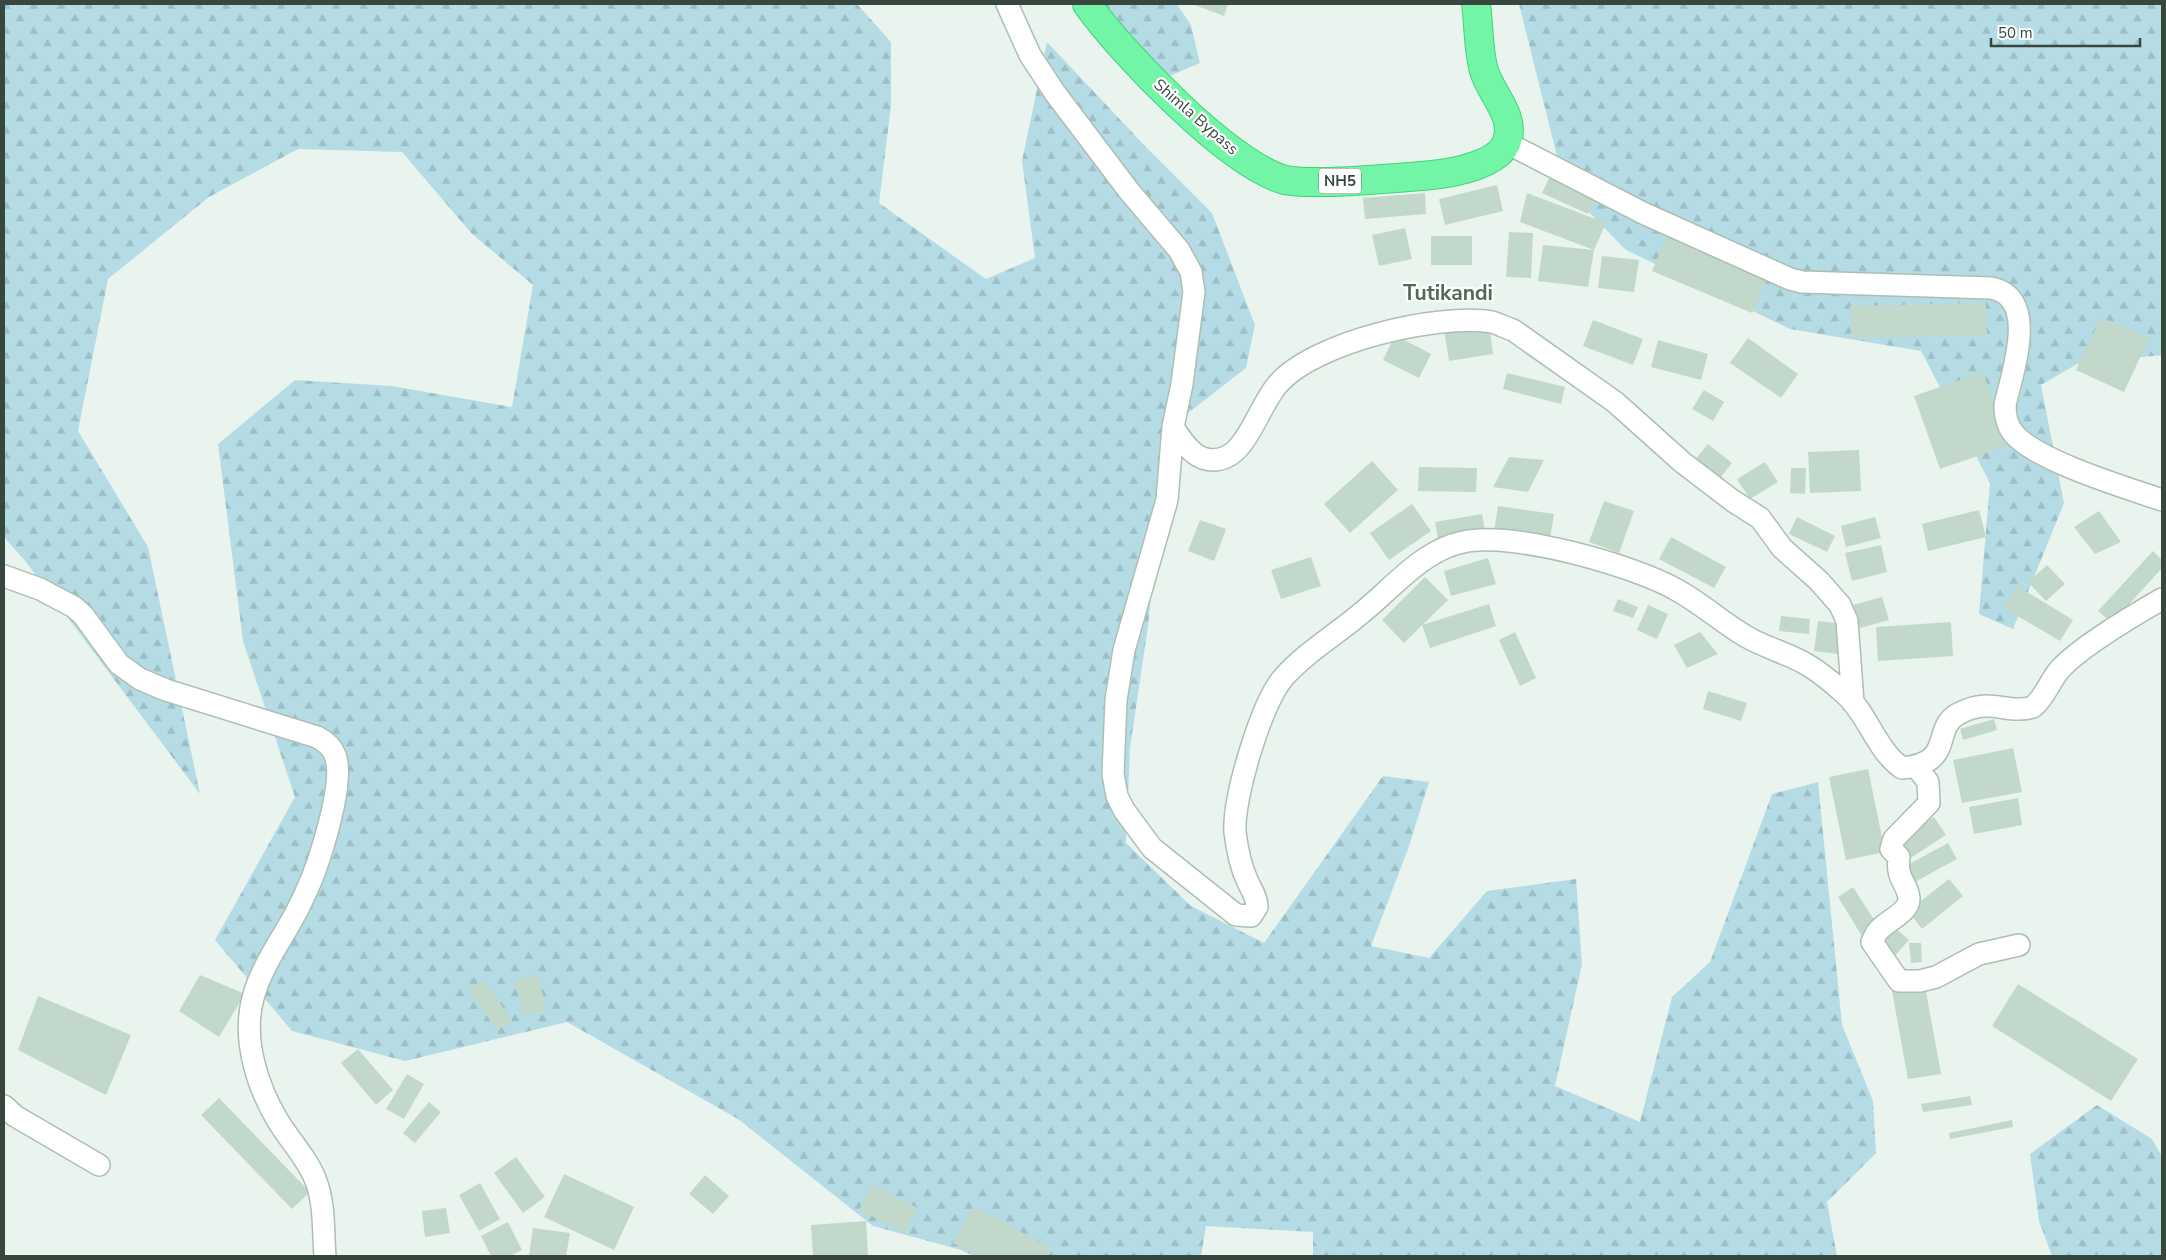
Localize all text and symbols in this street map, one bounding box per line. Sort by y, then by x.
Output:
scale bar [1991,15,2140,47]
text: 50 m [1998,23,2033,43]
street label: Shimla Bypass [1149,74,1243,160]
road number: NH5 [1319,168,1361,194]
district label: Tutikandi [1403,279,1493,307]

